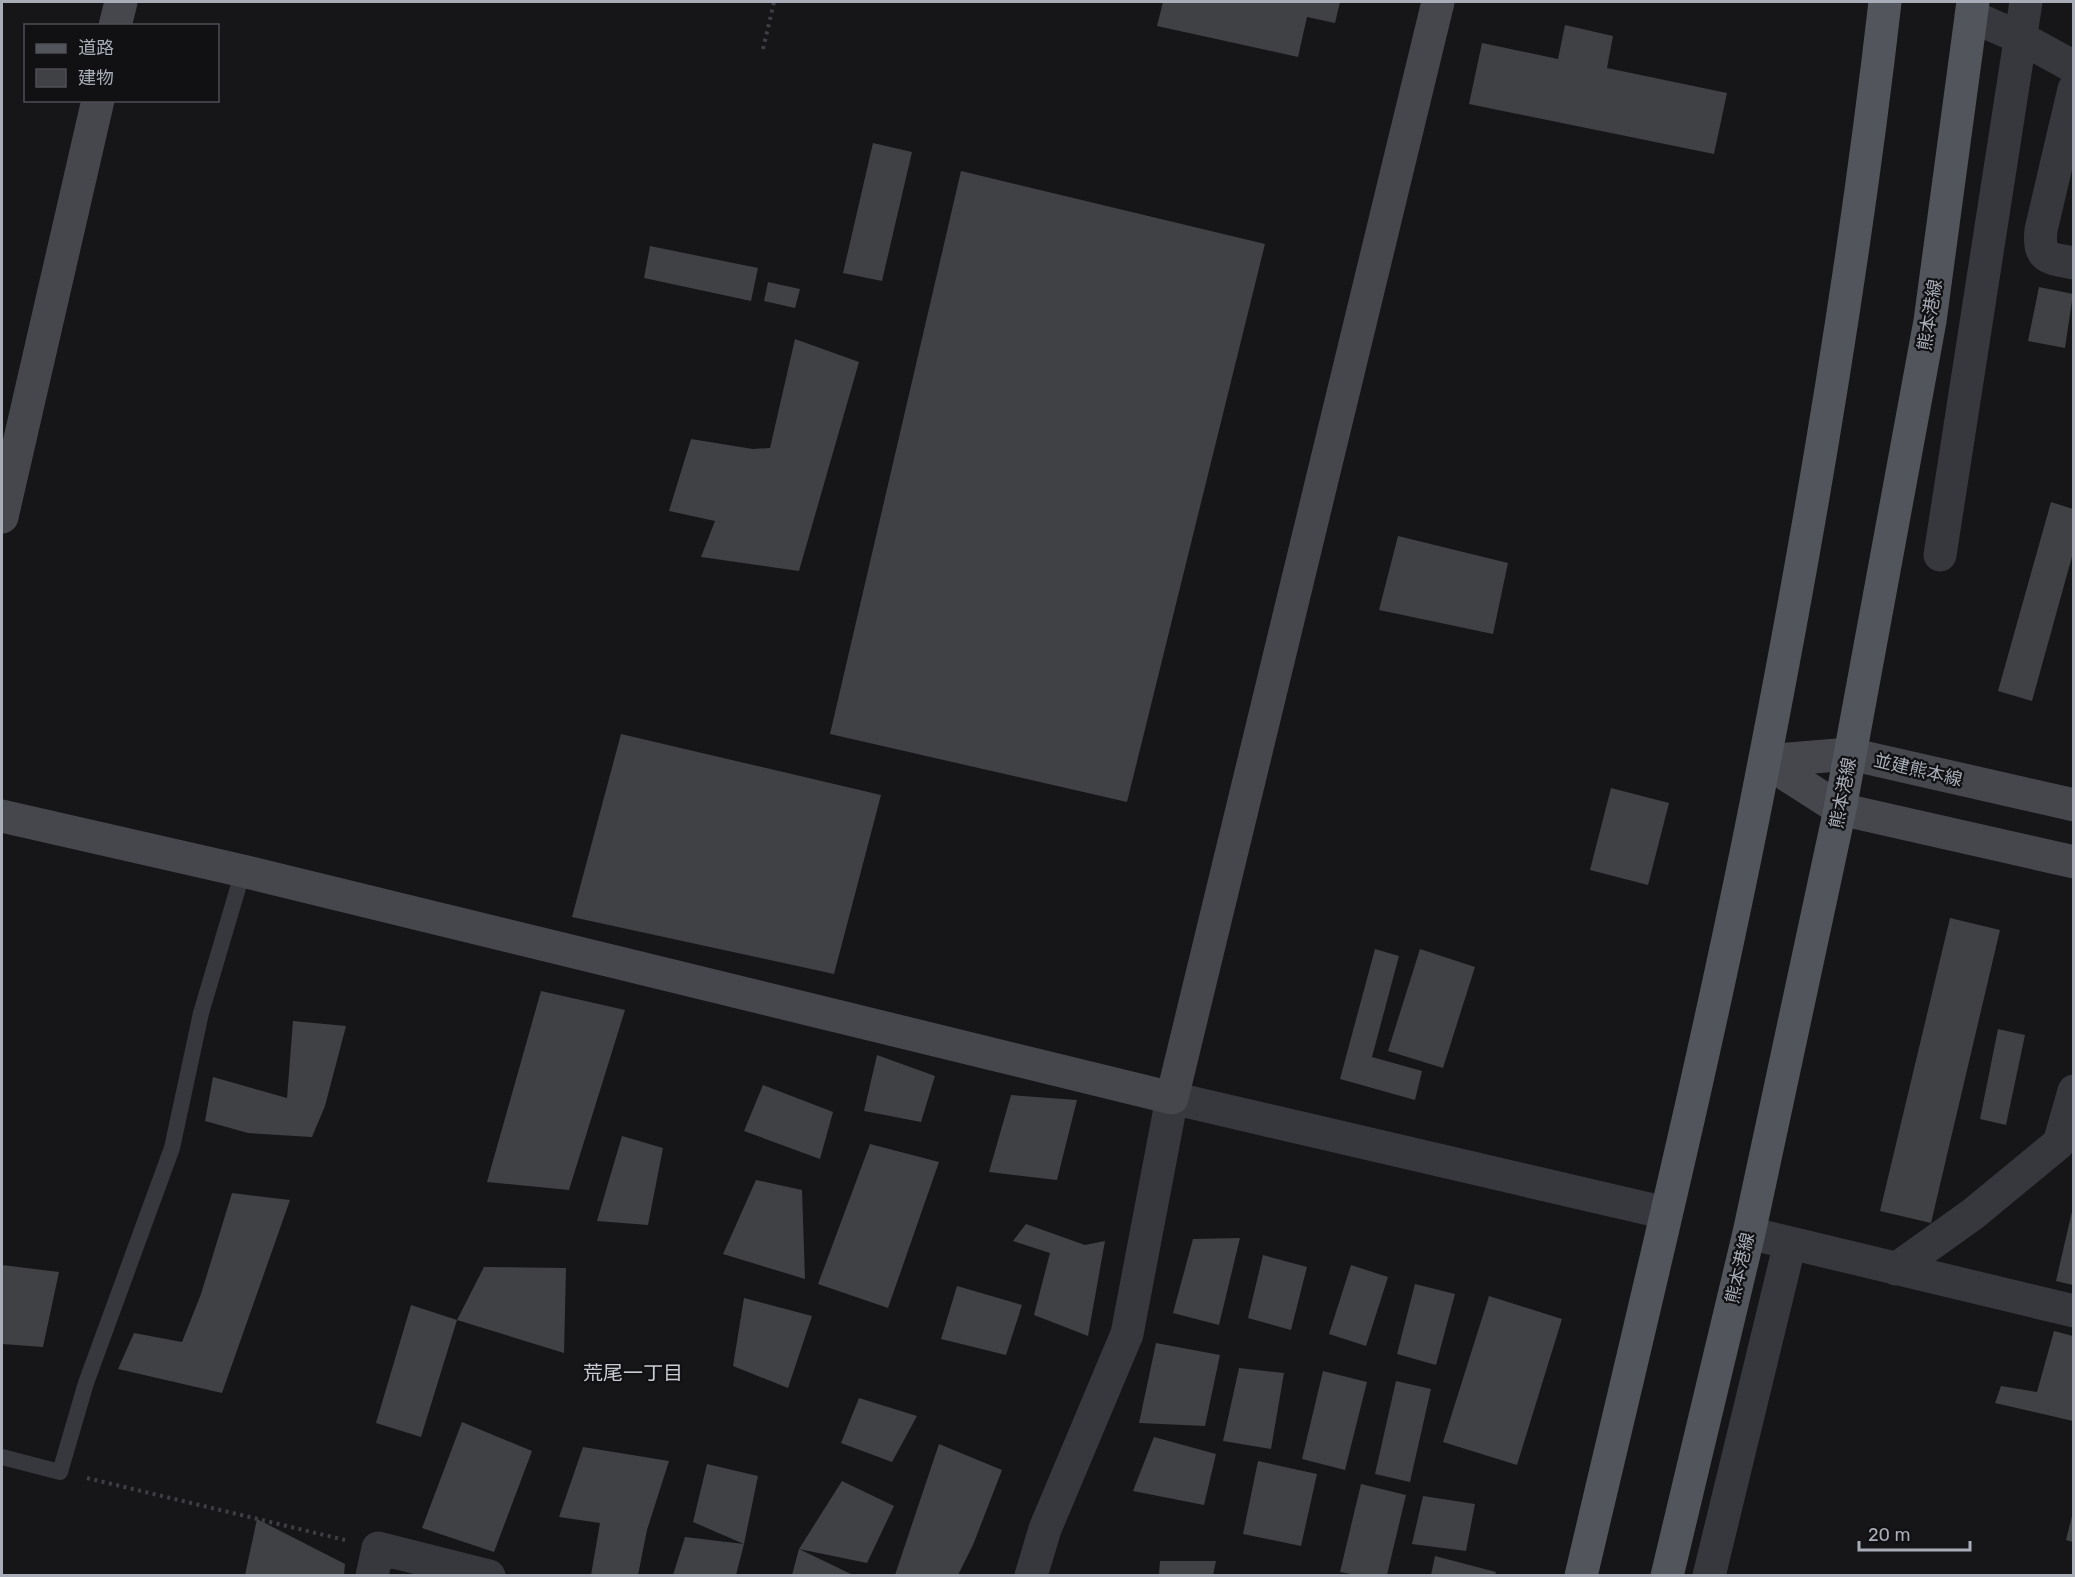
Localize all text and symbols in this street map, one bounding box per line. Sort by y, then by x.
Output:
legend [24,24,219,102]
text: 道路 [78,37,114,59]
text: 建物 [78,67,114,89]
street label: 熊本港線 [1914,278,1946,352]
street label: 並建熊本線 [1872,749,1964,791]
street label: 熊本港線 [1825,756,1861,830]
street label: 熊本港線 [1721,1230,1759,1306]
district label: 荒尾一丁目 [583,1361,683,1385]
scale bar [1859,1514,1970,1552]
text: 20 m [1868,1524,1910,1546]

